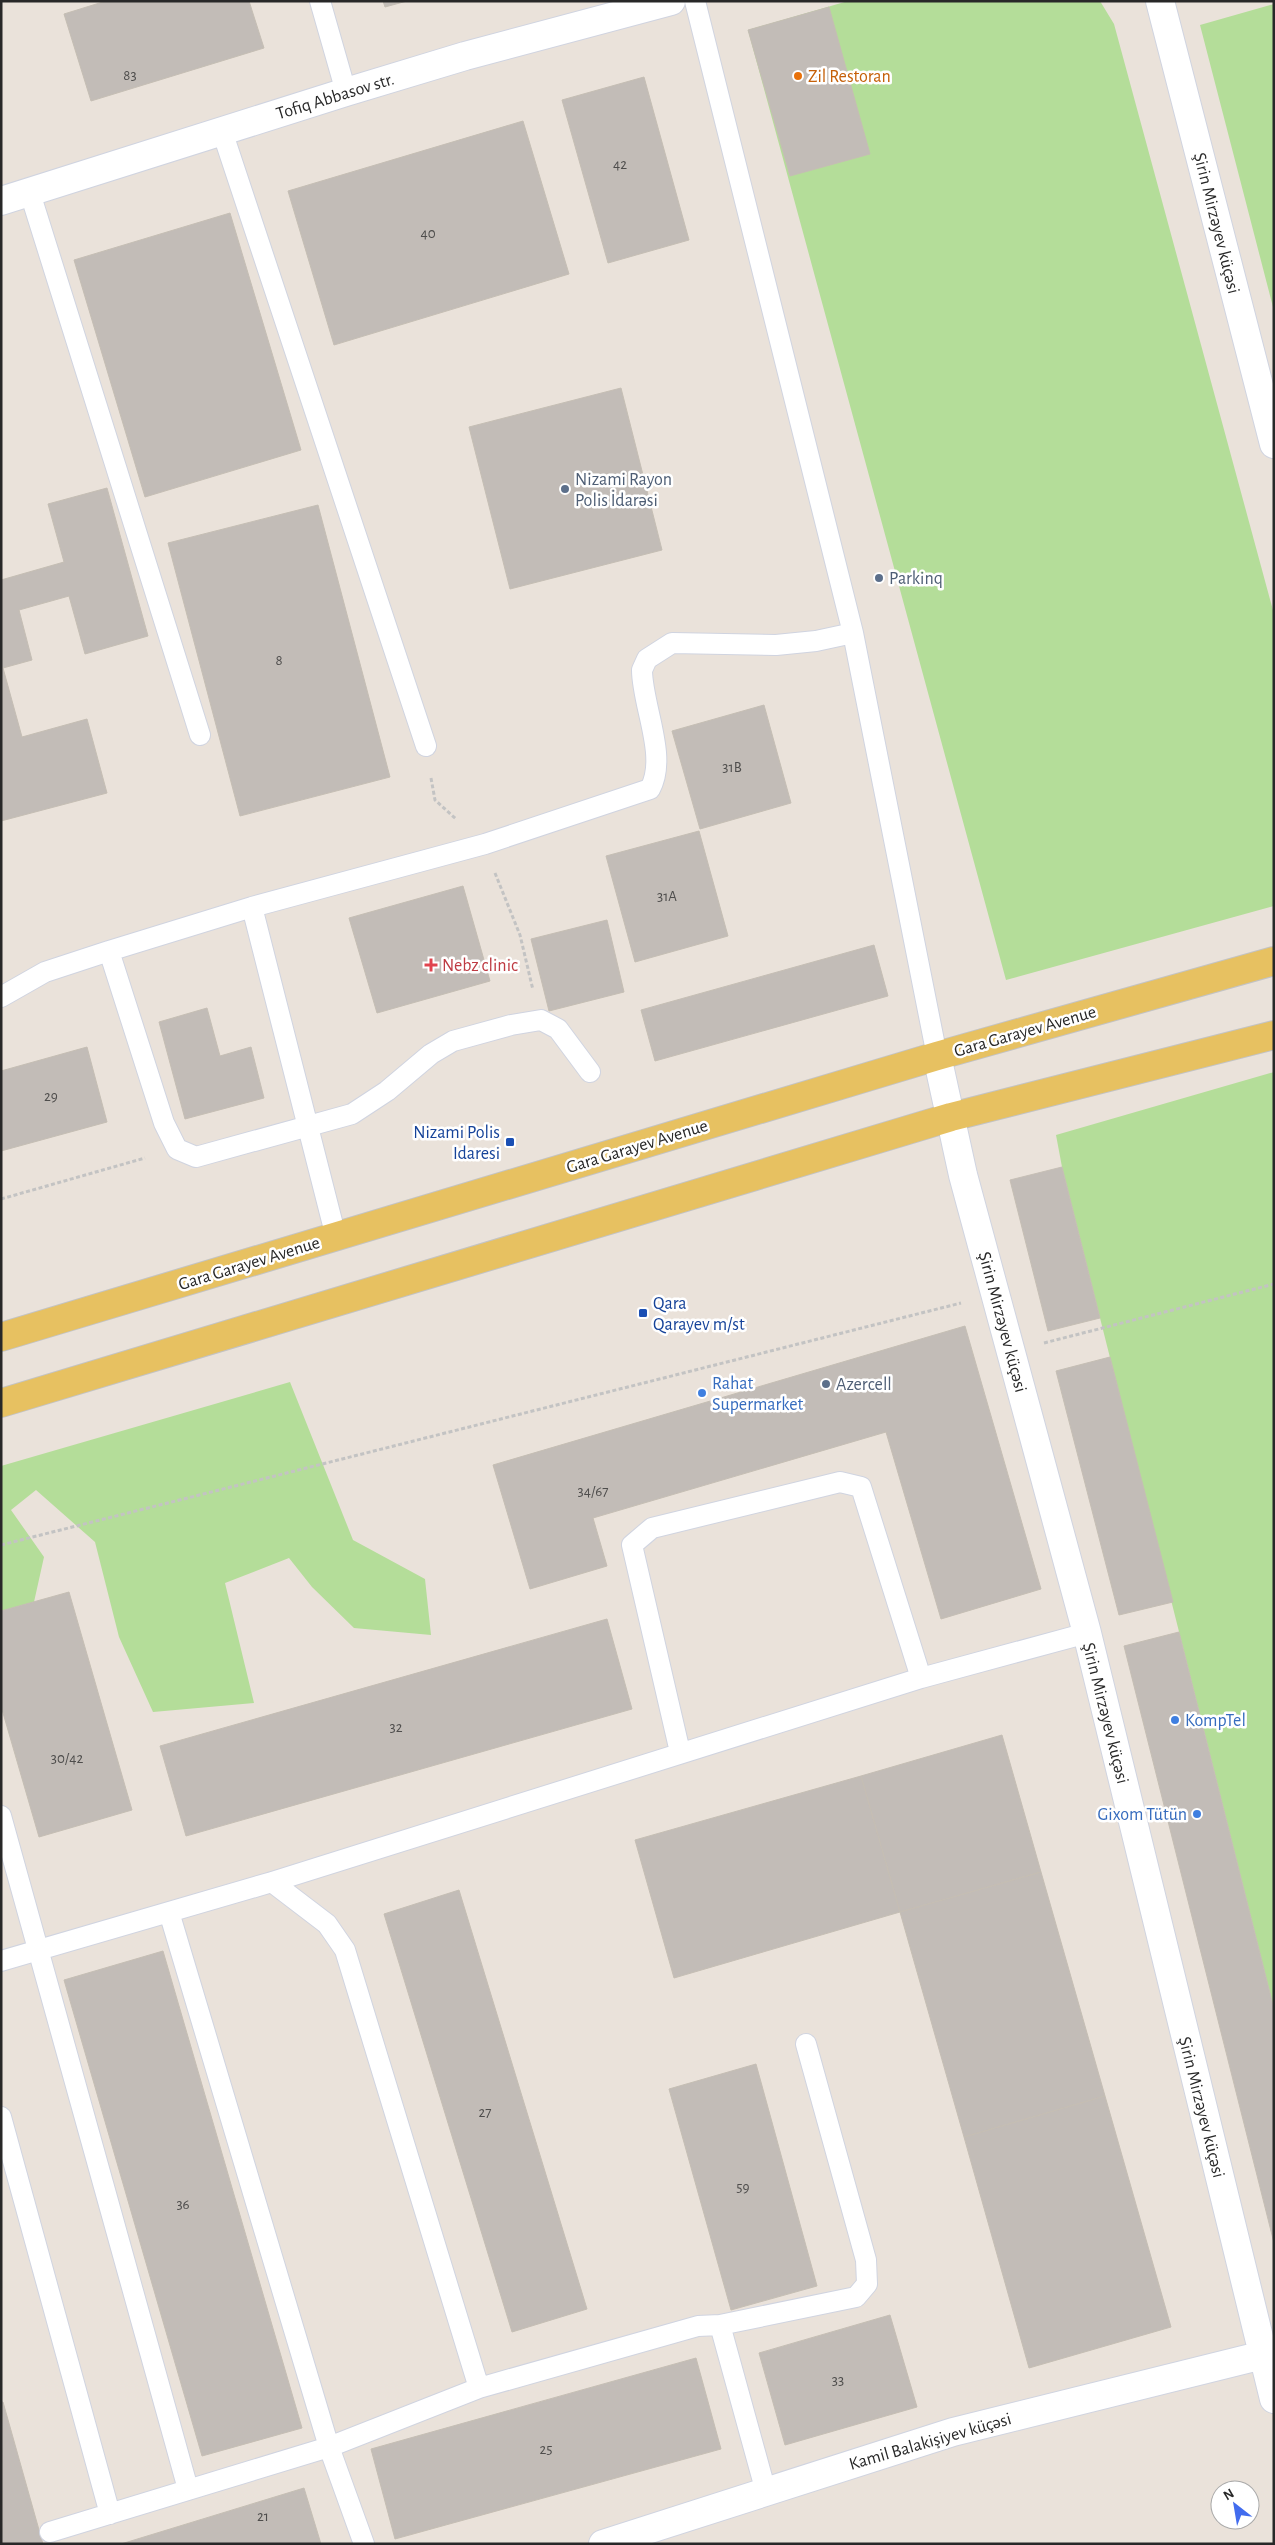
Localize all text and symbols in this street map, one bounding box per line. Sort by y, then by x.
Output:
house number: 83 [123,68,137,83]
place label: Zil Restoran [808,68,891,86]
street label: Tofiq Abbasov str. [274,70,396,123]
marker: Zil Restoran [792,70,804,82]
street label: Şirin Mirzəyev küçəsi [1190,151,1242,296]
house number: 42 [613,157,627,172]
house number: 40 [420,226,436,241]
place label: Nizami Rayon Polis İdarəsi [575,471,672,510]
marker: Nizami Rayon Polis İdarəsi [559,483,571,495]
place label: Parkinq [889,570,943,588]
marker: Parkinq [873,572,885,584]
house number: 8 [275,653,283,668]
house number: 31B [722,760,742,775]
house number: 31A [657,889,677,904]
place label: Nebz clinic [442,957,518,975]
marker: Nebz clinic [424,958,438,972]
street label: Gara Garayev Avenue [952,1003,1098,1061]
house number: 29 [44,1089,58,1104]
street label: Gara Garayev Avenue [564,1117,710,1177]
place label: Nizami Polis Idaresi [413,1124,500,1163]
marker: Nizami Polis Idaresi [504,1136,516,1148]
street label: Gara Garayev Avenue [176,1234,322,1294]
street label: Şirin Mirzəyev küçəsi [975,1250,1029,1395]
place label: Qara Qarayev m/st [653,1295,745,1334]
marker: Qara Qarayev m/st [637,1307,649,1319]
place label: Rahat Supermarket [712,1375,804,1414]
place label: Azercell [836,1376,892,1394]
marker: Azercell [820,1378,832,1390]
marker: Rahat Supermarket [696,1387,708,1399]
house number: 34/67 [577,1484,609,1499]
street label: Şirin Mirzəyev küçəsi [1079,1641,1131,1786]
place label: KompTel [1185,1712,1246,1730]
marker: KompTel [1169,1714,1181,1726]
house number: 32 [389,1720,403,1735]
house number: 30/42 [51,1751,83,1766]
place label: Gixom Tütün [1098,1806,1187,1824]
marker: Gixom Tütün [1191,1808,1203,1820]
street label: Şirin Mirzəyev küçəsi [1175,2035,1227,2180]
house number: 27 [478,2105,492,2120]
house number: 59 [736,2180,750,2195]
house number: 36 [176,2197,190,2212]
house number: 33 [832,2373,844,2388]
street label: Kamil Balakişiyev küçəsi [847,2410,1014,2474]
house number: 25 [539,2442,553,2457]
north arrow [1210,2480,1260,2530]
text: N [1221,2486,1237,2503]
house number: 21 [257,2509,269,2524]

